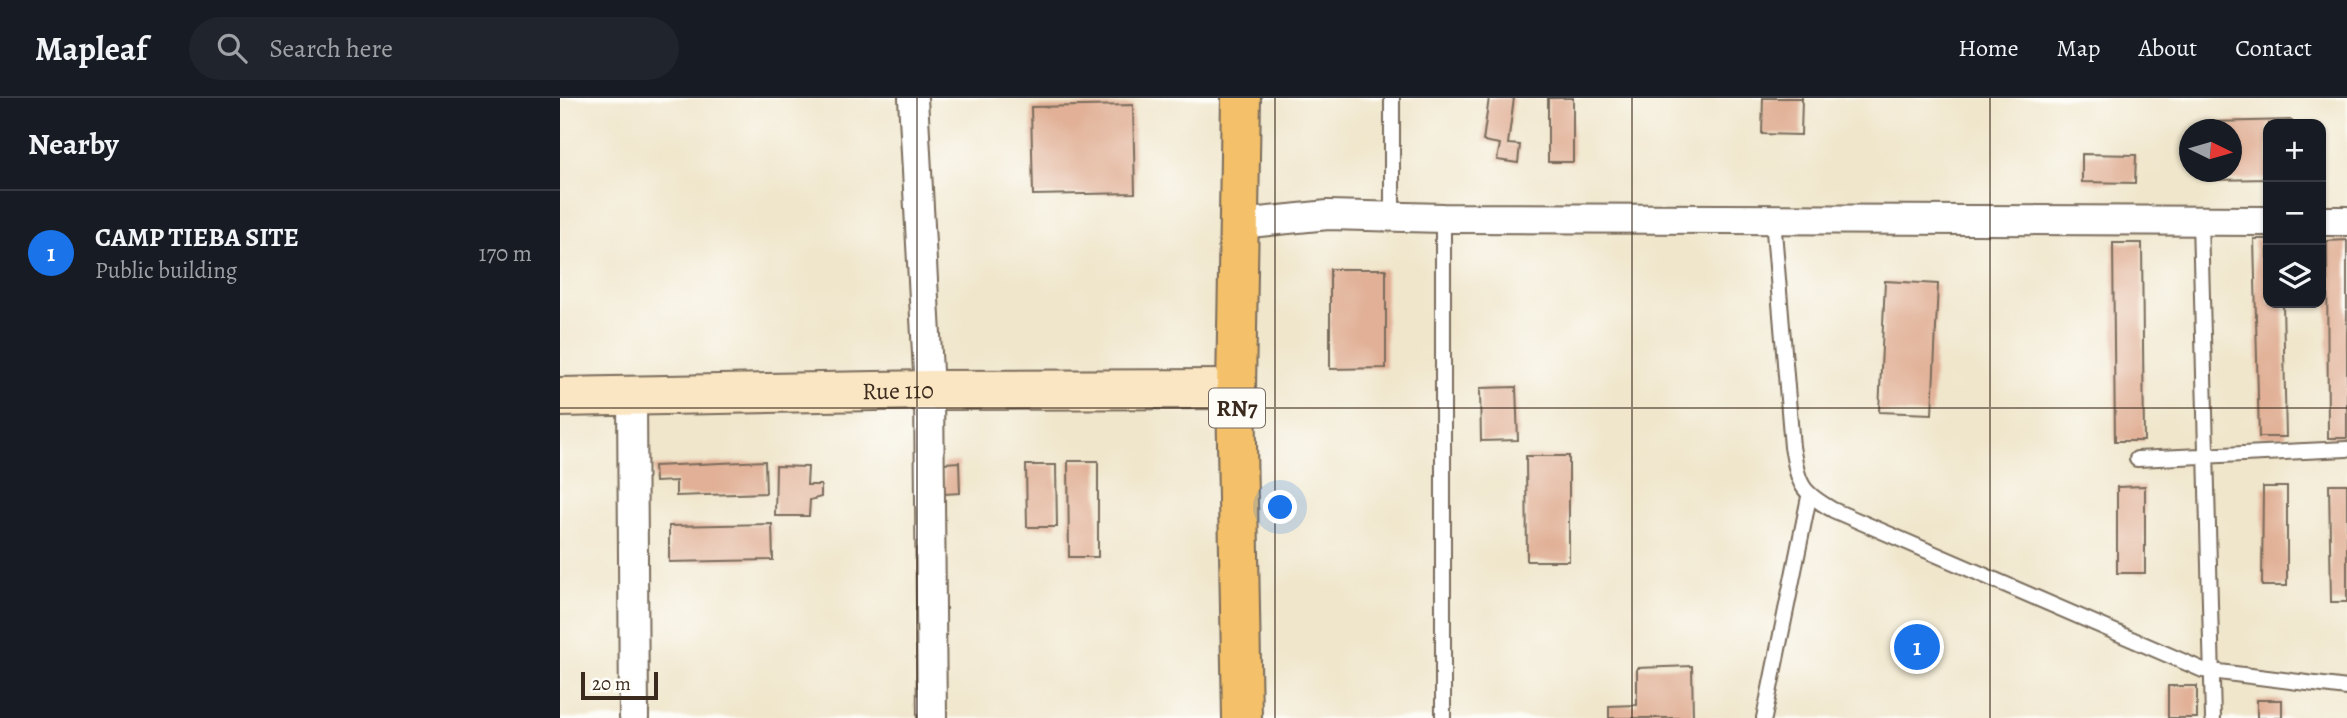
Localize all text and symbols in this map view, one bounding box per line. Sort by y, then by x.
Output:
search box [189,17,679,80]
text: Mapleaf [35,26,147,71]
icon: search [213,29,251,67]
text: Search here [269,31,393,66]
text: Home [1958,32,2019,64]
text: Map [2057,32,2101,64]
text: About [2139,32,2197,64]
text: Contact [2235,32,2312,64]
north arrow [2179,119,2242,182]
map controls [2263,119,2326,308]
button: + [2263,119,2326,182]
text: Nearby [28,124,119,164]
button: − [2263,182,2326,245]
text: CAMP TIEBA SITE [95,220,299,255]
text: 1 [47,238,55,269]
text: 170 m [479,238,532,269]
button: layers [2263,245,2326,308]
text: Public building [95,255,237,286]
street label: Rue 110 [862,374,934,407]
road number: RN7 [1209,388,1265,428]
your location [1263,490,1297,524]
pin: 1 [1894,621,1940,673]
scale bar [581,669,658,701]
text: 20 m [592,671,631,697]

